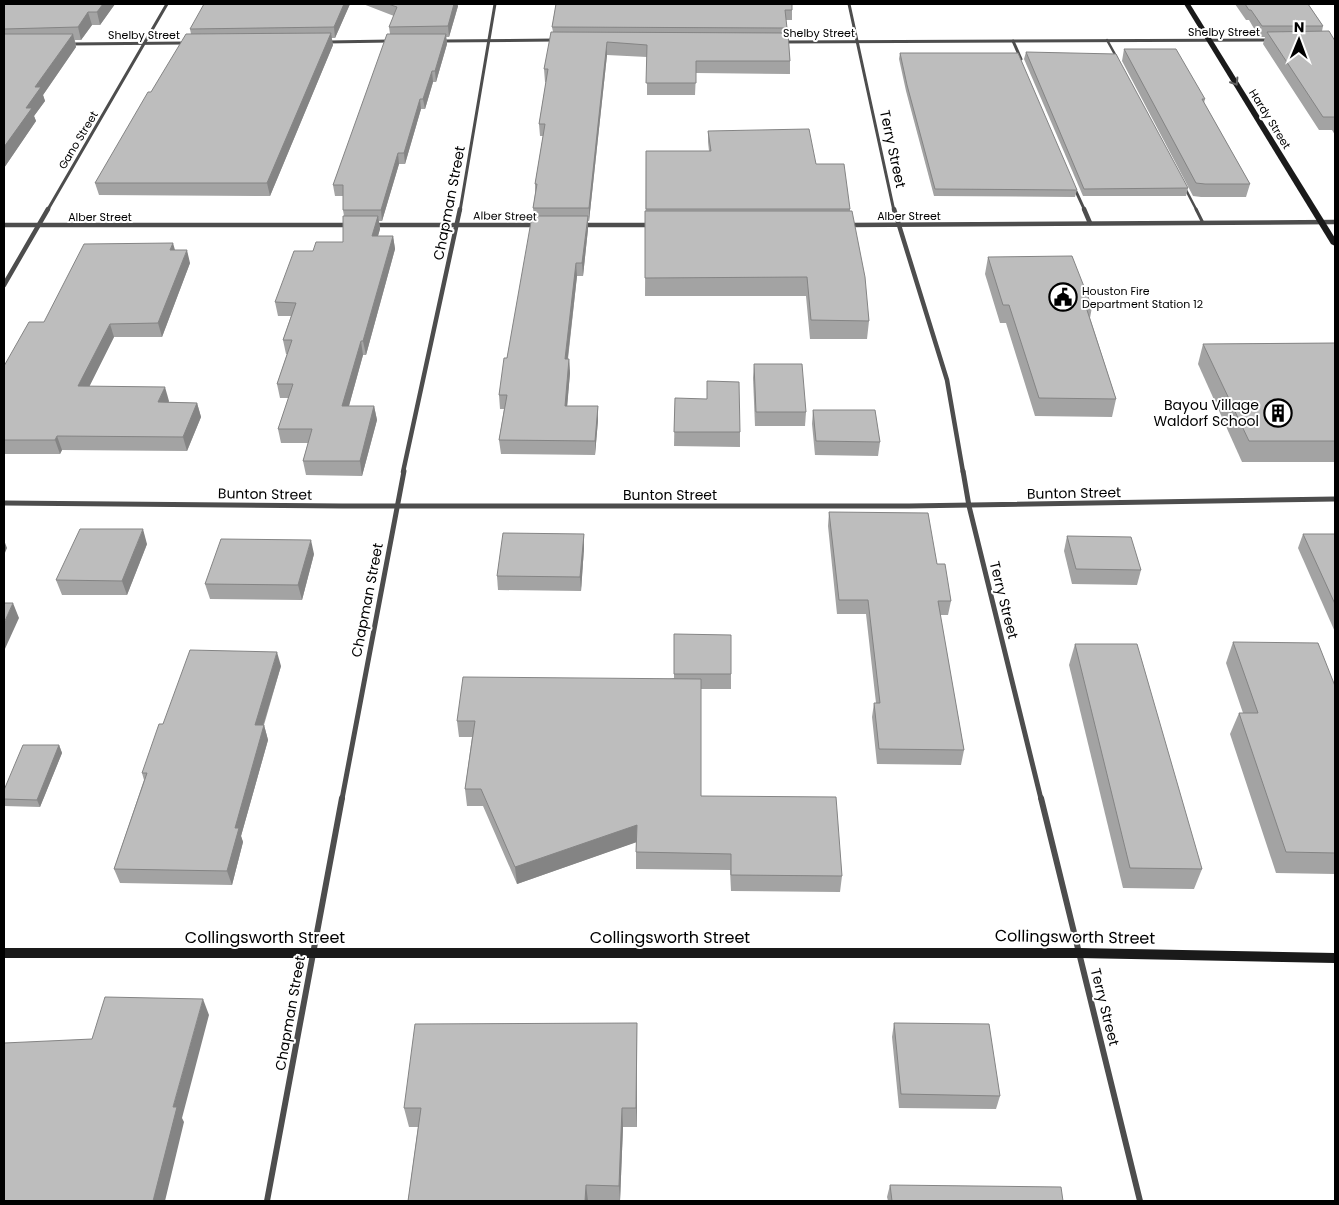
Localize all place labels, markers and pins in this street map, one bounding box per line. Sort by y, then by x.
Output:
public building icon: Houston Fire Department Station 12 [1048,282,1078,312]
place label: Houston Fire Department Station 12 [1082,283,1203,312]
place label: Bayou Village Waldorf School [1153,395,1259,431]
building icon: Bayou Village Waldorf School [1263,398,1293,428]

